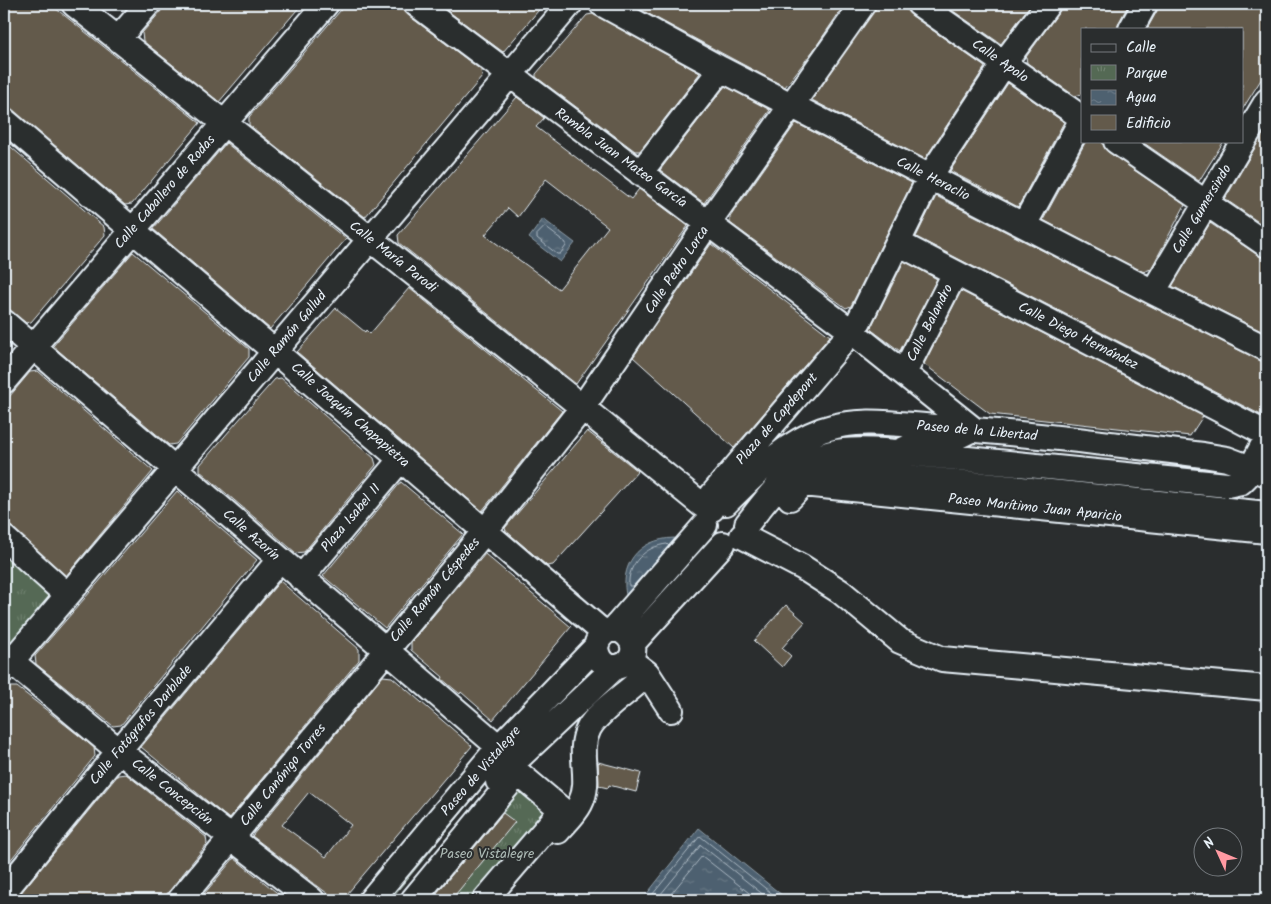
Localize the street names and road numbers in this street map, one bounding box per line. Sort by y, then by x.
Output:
street label: Calle Apolo [967,33,1033,89]
street label: Rambla Juan Mateo García [550,102,692,214]
street label: Calle Caballero de Rodas [109,130,221,254]
street label: Calle Heraclio [892,151,974,207]
street label: Calle Gumersindo [1167,160,1237,258]
street label: Calle María Parodi [344,215,442,299]
street label: Calle Pedro Lorca [639,221,715,319]
street label: Calle Balandro [901,280,959,366]
street label: Calle Ramón Gallud [242,285,333,388]
street label: Calle Diego Hernández [1014,296,1142,376]
street label: Calle Joaquín Chapapietra [286,357,414,473]
street label: Plaza de Capdepont [731,368,824,470]
street label: Paseo de la Libertad [916,415,1039,447]
street label: Plaza Isabel II [316,479,386,557]
street label: Paseo Marítimo Juan Aparicio [947,488,1123,528]
street label: Calle Azorín [217,504,285,566]
street label: Calle Ramón Céspedes [384,532,486,648]
street label: Calle Fotógrafos Darblade [84,660,198,790]
street label: Calle Canónigo Torres [234,719,332,831]
street label: Paseo de Vistalegre [436,720,527,821]
street label: Calle Concepción [126,753,218,831]

